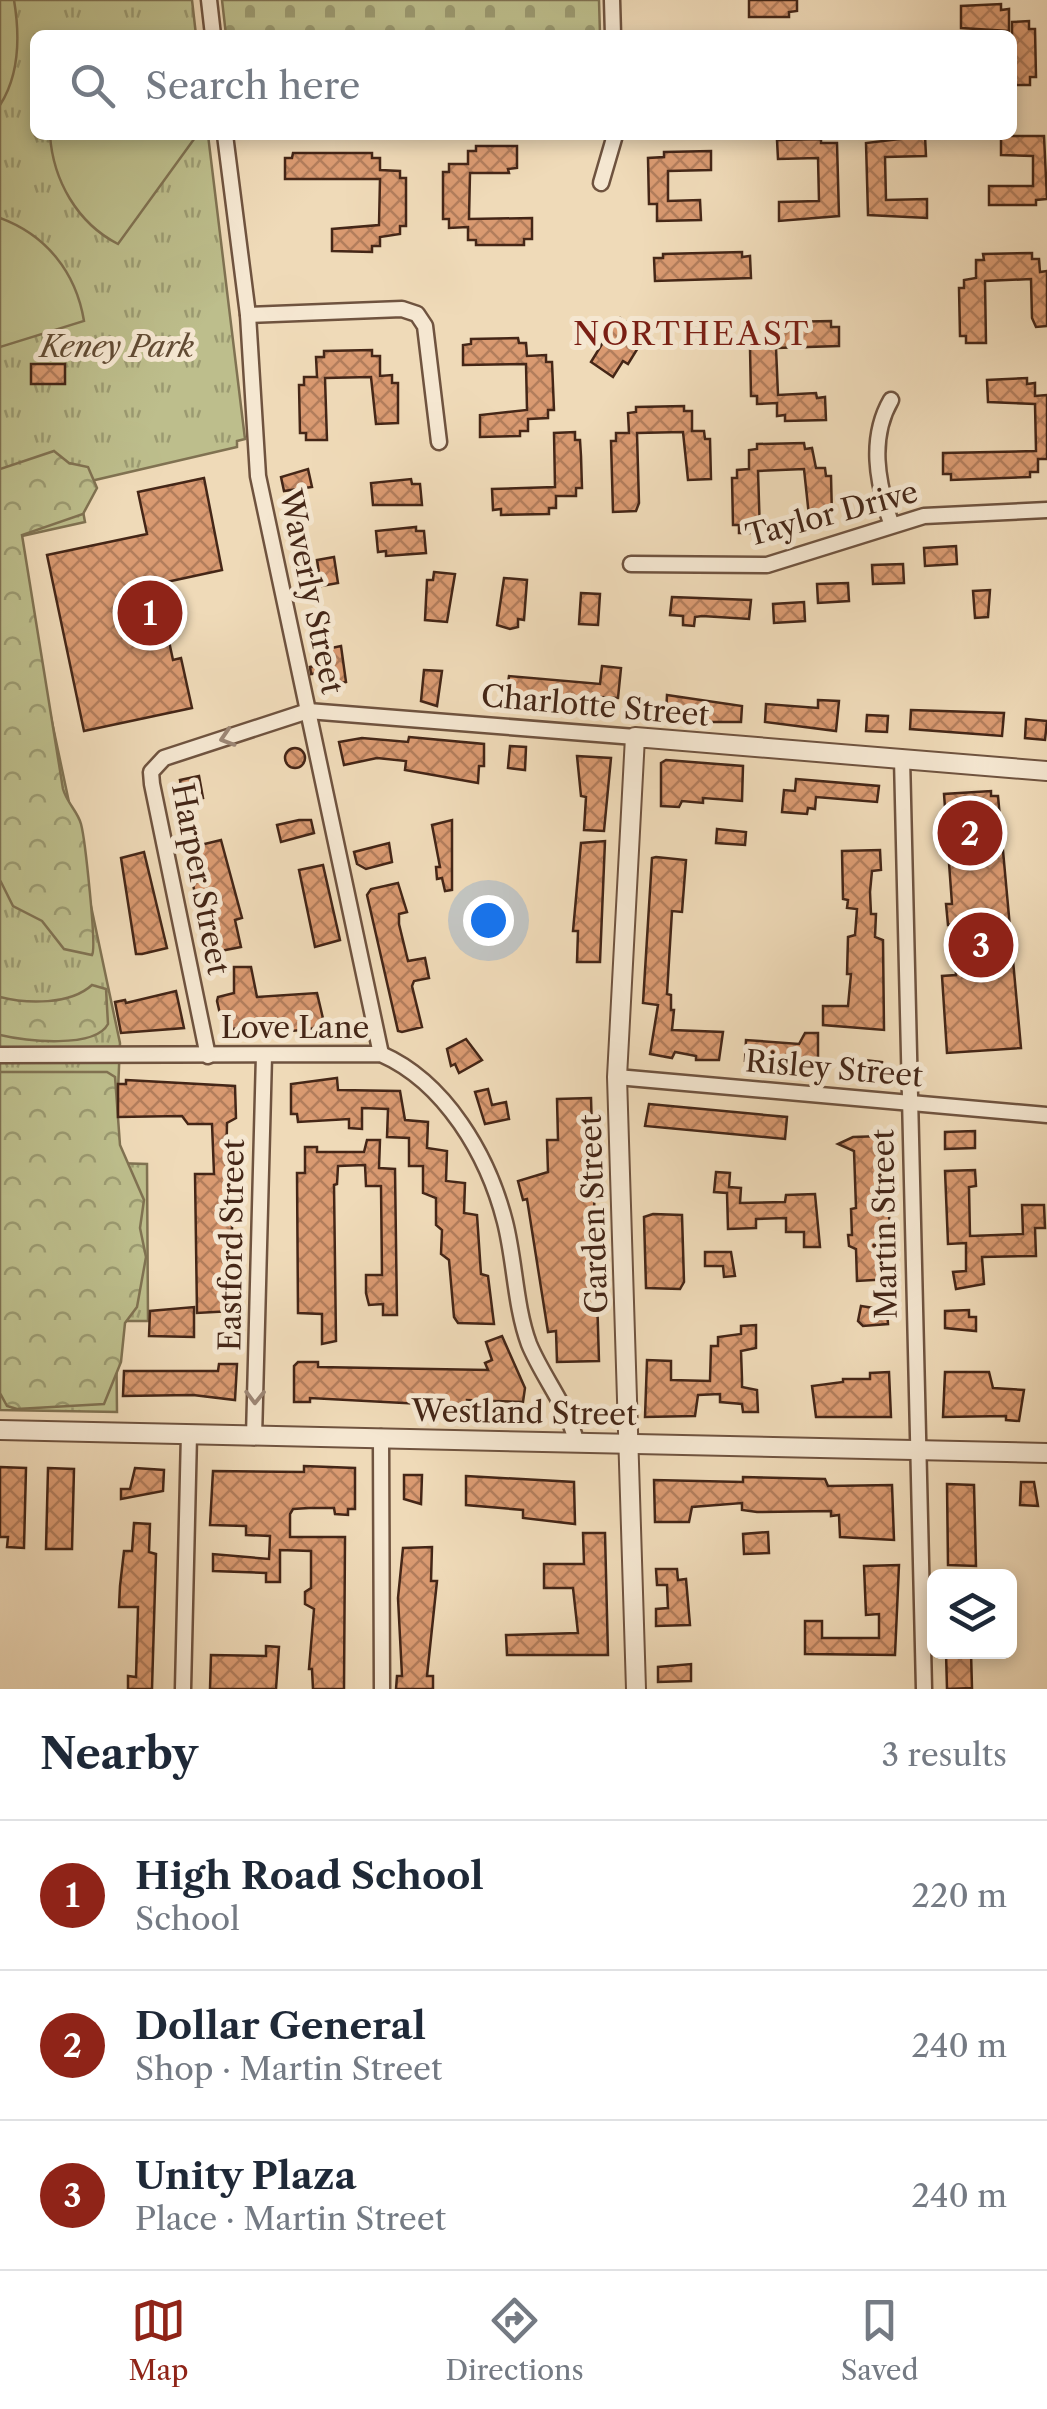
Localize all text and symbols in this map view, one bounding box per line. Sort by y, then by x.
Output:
search box [30,30,1017,140]
icon: search [65,58,120,113]
text: Search here [145,62,360,109]
district label: NORTHEAST [573,314,811,353]
park label: Keney Park [38,328,195,365]
street label: Taylor Drive [742,473,922,554]
street label: Waverly Street [272,486,351,698]
pin: 1 [118,576,182,650]
street label: Charlotte Street [480,677,711,734]
one-way arrow [219,726,236,746]
street label: Harper Street [164,780,237,978]
pin: 2 [938,796,1002,870]
your location [463,895,514,946]
pin: 3 [948,908,1014,982]
street label: Love Lane [221,1009,369,1046]
street label: Risley Street [744,1042,925,1095]
street label: Garden Street [572,1113,615,1314]
street label: Martin Street [864,1128,905,1319]
street label: Eastford Street [211,1138,252,1351]
one-way arrow [245,1390,266,1406]
street label: Westland Street [410,1392,637,1433]
map controls [927,1569,1017,1659]
button: layers [927,1569,1017,1659]
text: Nearby [40,1728,198,1780]
text: 3 results [881,1735,1007,1774]
text: High Road School [135,1852,484,1899]
text: 1 [65,1876,80,1915]
text: 220 m [912,1876,1007,1915]
text: School [135,1899,240,1938]
text: Dollar General [135,2002,426,2049]
text: 2 [63,2026,82,2065]
text: 240 m [911,2026,1007,2065]
text: Shop · Martin Street [135,2049,442,2088]
text: Unity Plaza [135,2152,356,2199]
text: 3 [63,2176,82,2215]
text: 240 m [911,2176,1007,2215]
text: Place · Martin Street [135,2199,446,2238]
tab: Map [128,2293,189,2387]
tab: Directions [445,2293,584,2387]
tab: Saved [841,2293,919,2387]

